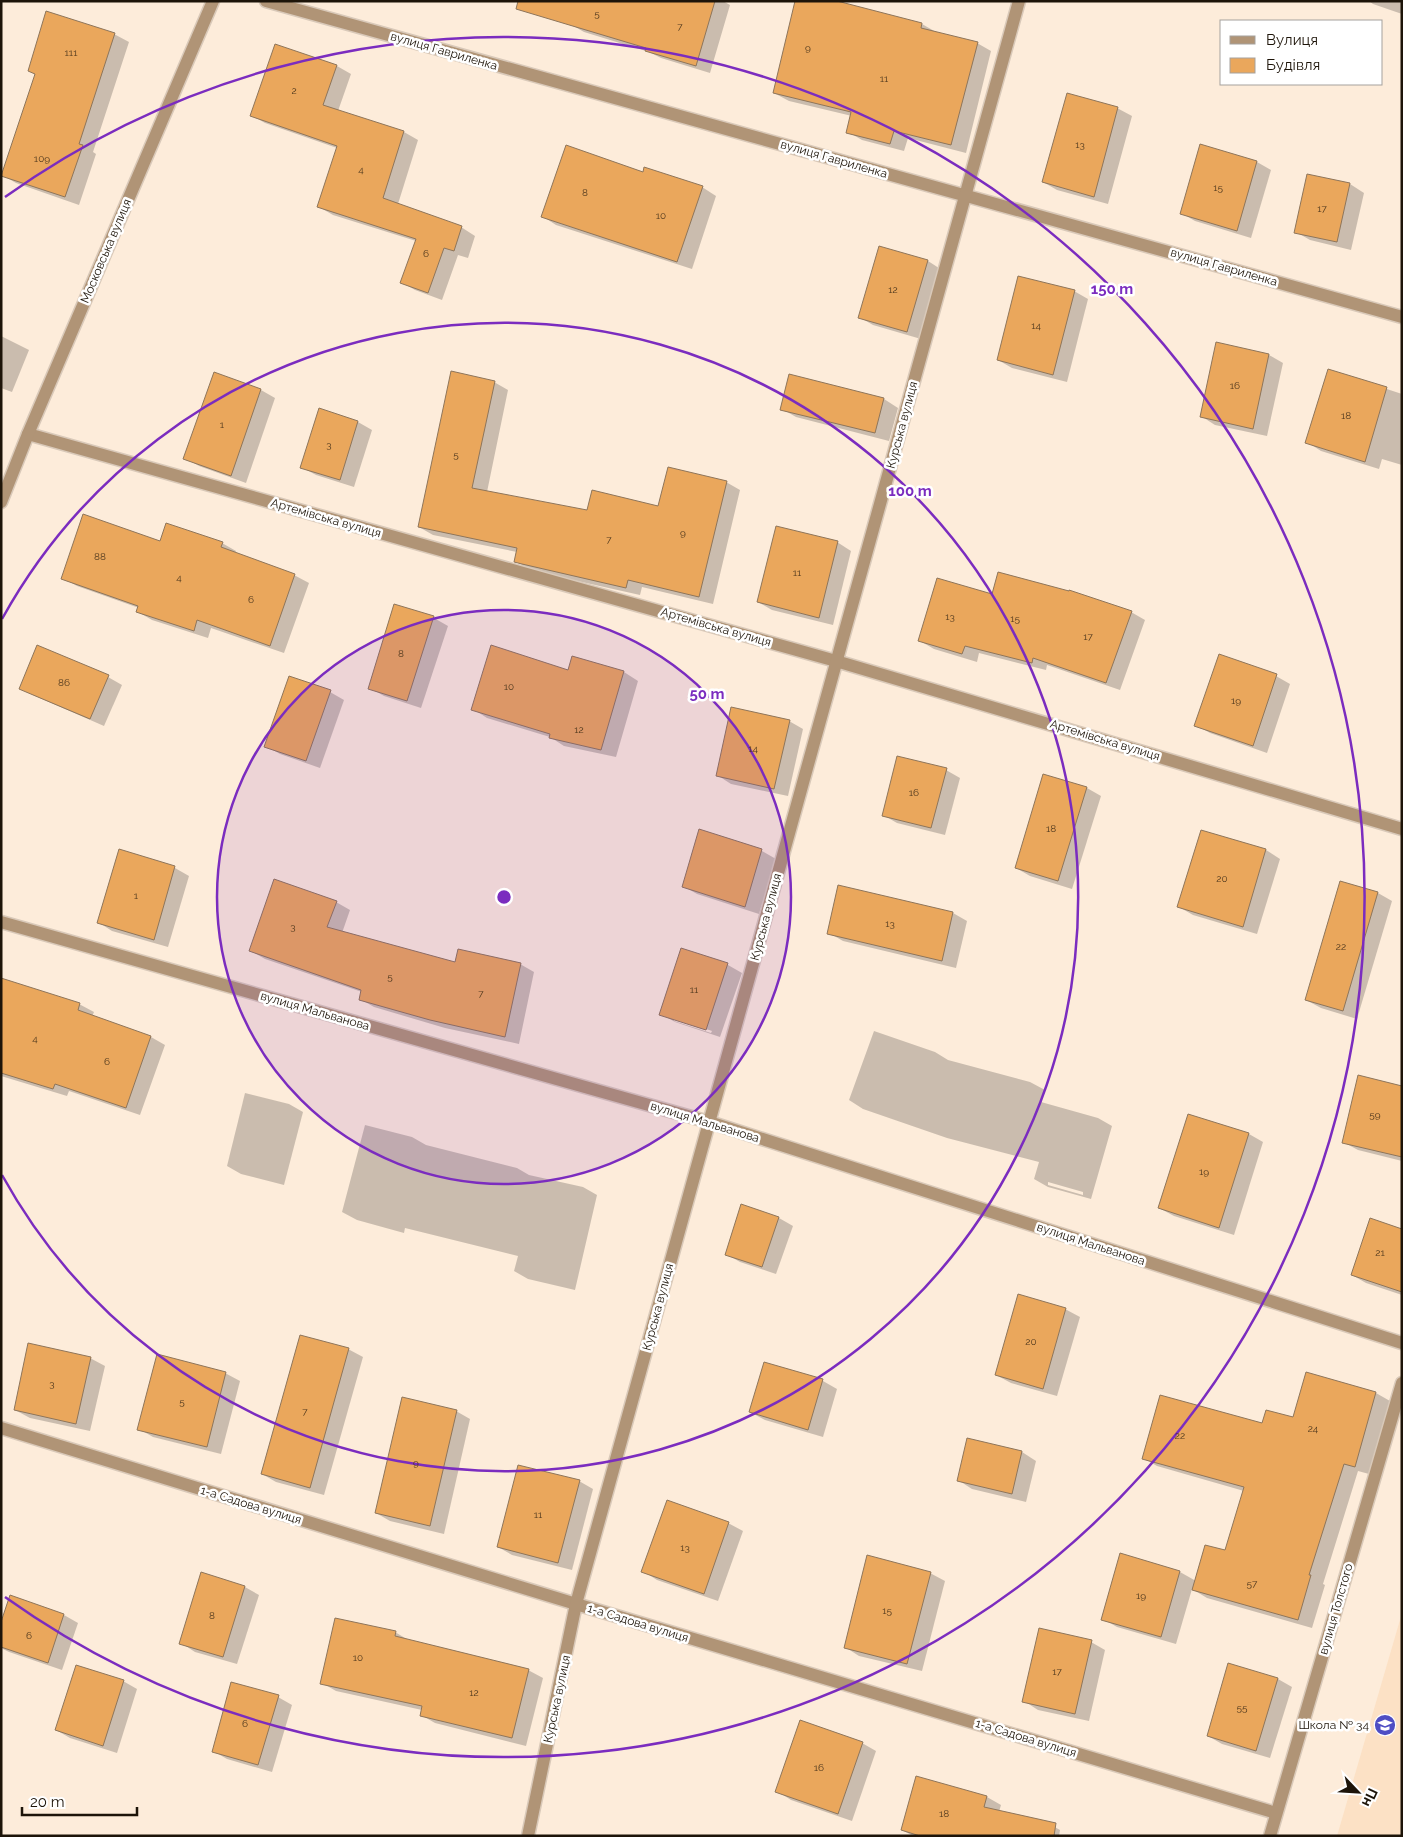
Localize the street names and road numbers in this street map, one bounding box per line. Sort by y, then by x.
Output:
street label: вулиця Гавриленка [389,29,499,73]
street label: вулиця Гавриленка [779,137,889,181]
street label: Московська вулиця [78,197,134,305]
street label: вулиця Гавриленка [1169,245,1279,289]
street label: Курська вулиця [884,380,920,470]
street label: Артемівська вулиця [269,496,383,540]
street label: Артемівська вулиця [659,605,773,649]
street label: Артемівська вулиця [1048,717,1162,763]
street label: Курська вулиця [748,872,784,962]
street label: вулиця Мальванова [259,989,371,1033]
street label: вулиця Мальванова [649,1099,761,1145]
street label: вулиця Мальванова [1035,1220,1147,1268]
street label: Курська вулиця [640,1262,676,1352]
street label: 1-а Садова вулиця [199,1483,303,1527]
street label: вулиця Толстого [1316,1562,1356,1656]
street label: 1-а Садова вулиця [586,1601,690,1645]
street label: Курська вулиця [541,1654,573,1744]
street label: 1-а Садова вулиця [974,1716,1078,1760]

